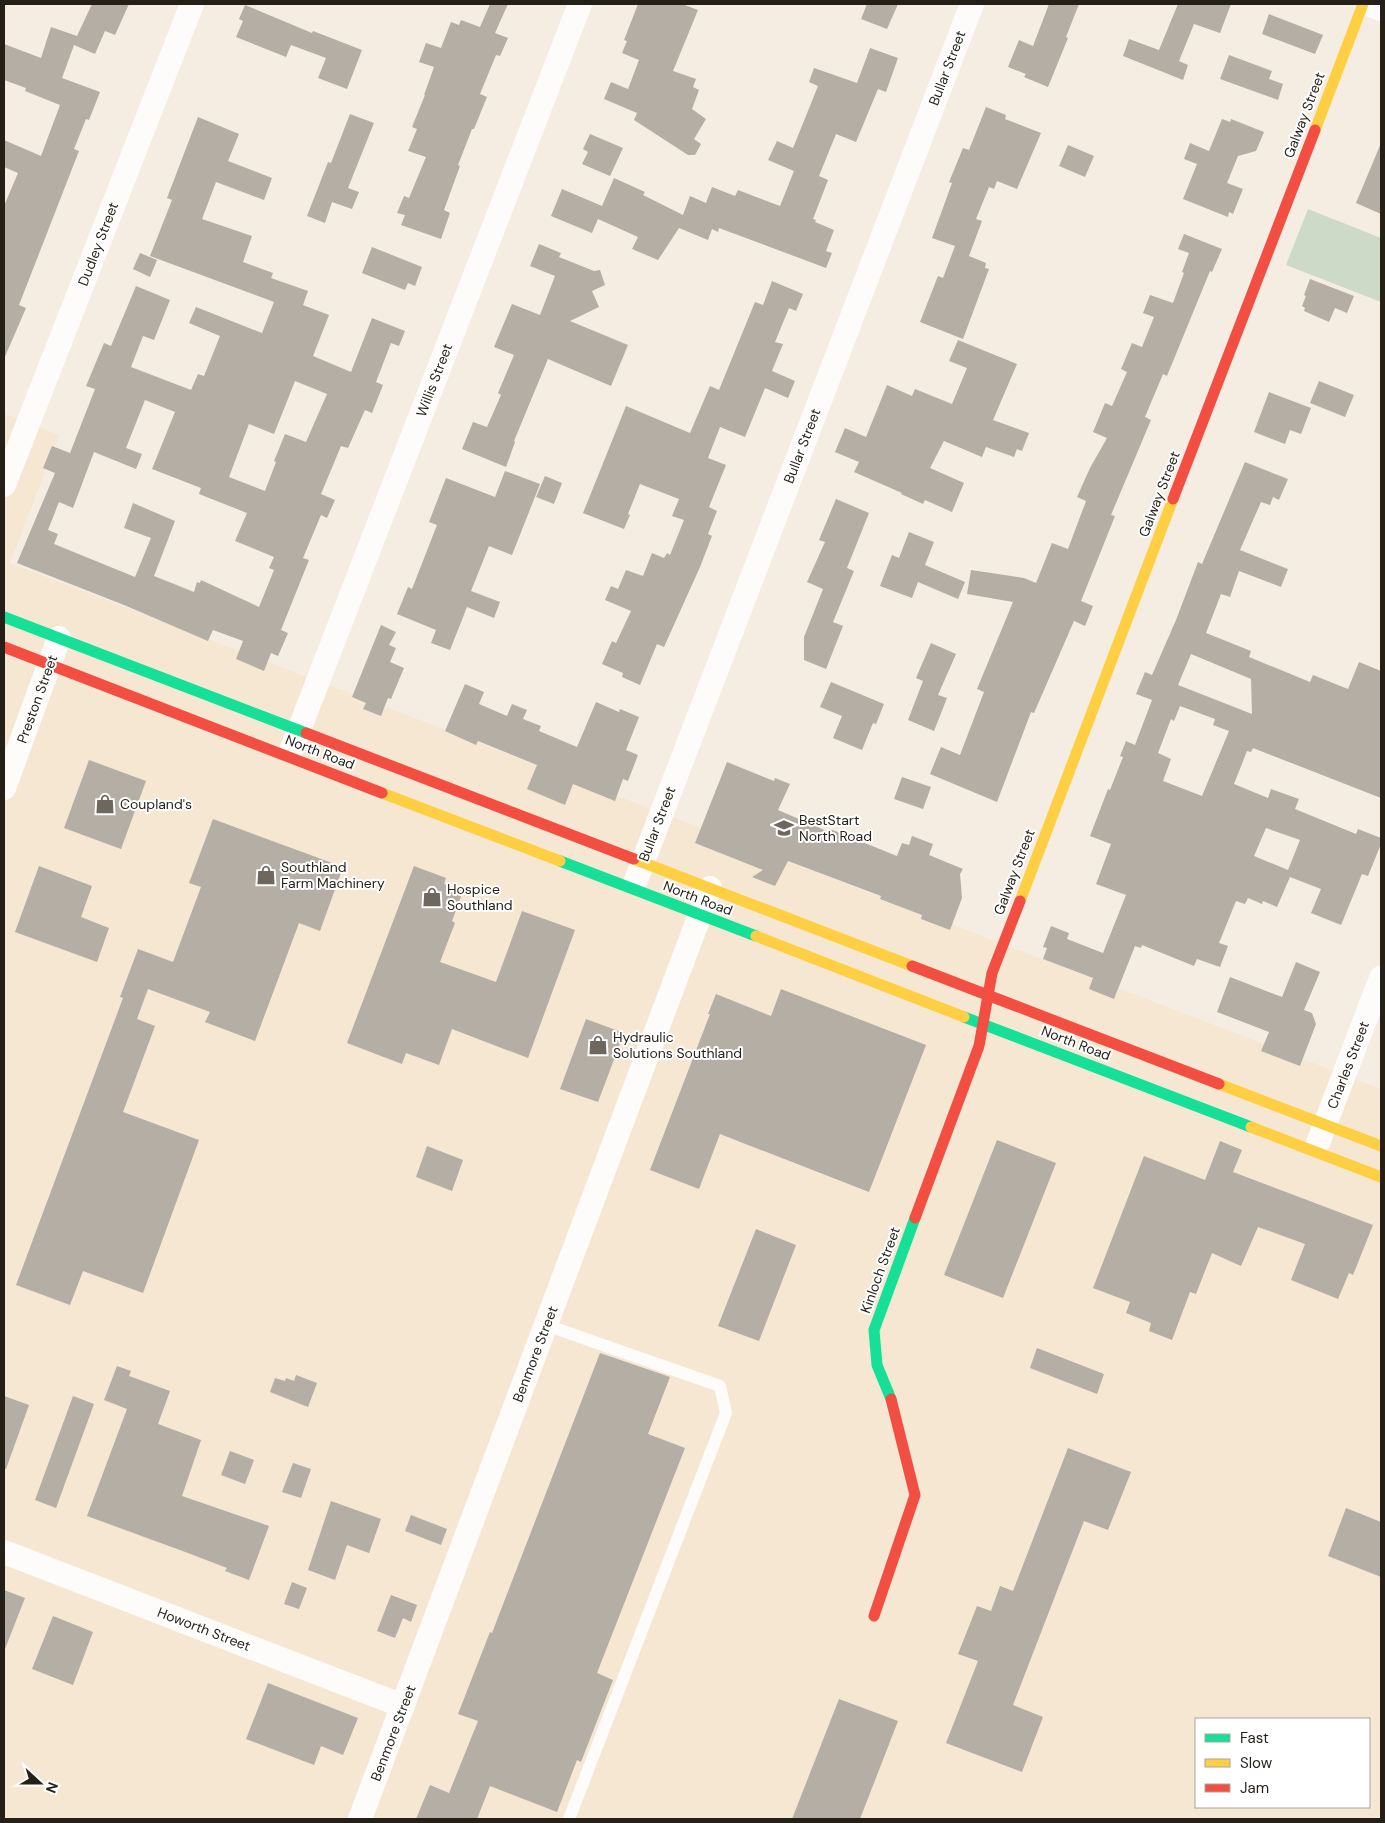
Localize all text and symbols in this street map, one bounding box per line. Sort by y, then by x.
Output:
street label: Bullar Street [924,28,970,108]
street label: Galway Street [1279,70,1329,160]
street label: Dudley Street [74,200,122,288]
street label: Willis Street [412,341,456,419]
street label: Bullar Street [779,406,825,486]
street label: Galway Street [1134,449,1184,539]
street label: Preston Street [13,652,61,746]
street label: North Road [283,731,357,773]
street label: Bullar Street [634,784,680,864]
shop icon: Coupland's [94,793,116,815]
place label: Coupland's [120,795,192,813]
place label: BestStart North Road [799,811,872,845]
school or university icon: BestStart North Road [773,817,795,839]
street label: Galway Street [989,827,1039,917]
place label: Southland Farm Machinery [281,858,385,892]
shop icon: Southland Farm Machinery [255,864,277,886]
street label: North Road [661,877,735,919]
place label: Hospice Southland [447,880,513,914]
shop icon: Hospice Southland [421,886,443,908]
street label: Charles Street [1323,1019,1373,1111]
street label: North Road [1039,1022,1113,1064]
place label: Hydraulic Solutions Southland [613,1028,742,1062]
shop icon: Hydraulic Solutions Southland [587,1034,609,1056]
street label: Kinloch Street [856,1224,904,1316]
street label: Benmore Street [508,1303,562,1405]
street label: Howorth Street [155,1603,253,1655]
street label: Benmore Street [366,1682,420,1784]
legend [1195,1718,1370,1808]
text: Fast [1240,1728,1269,1748]
text: Slow [1240,1753,1273,1773]
north arrow [15,1758,65,1808]
text: Jam [1240,1778,1269,1798]
text: N [42,1780,62,1796]

